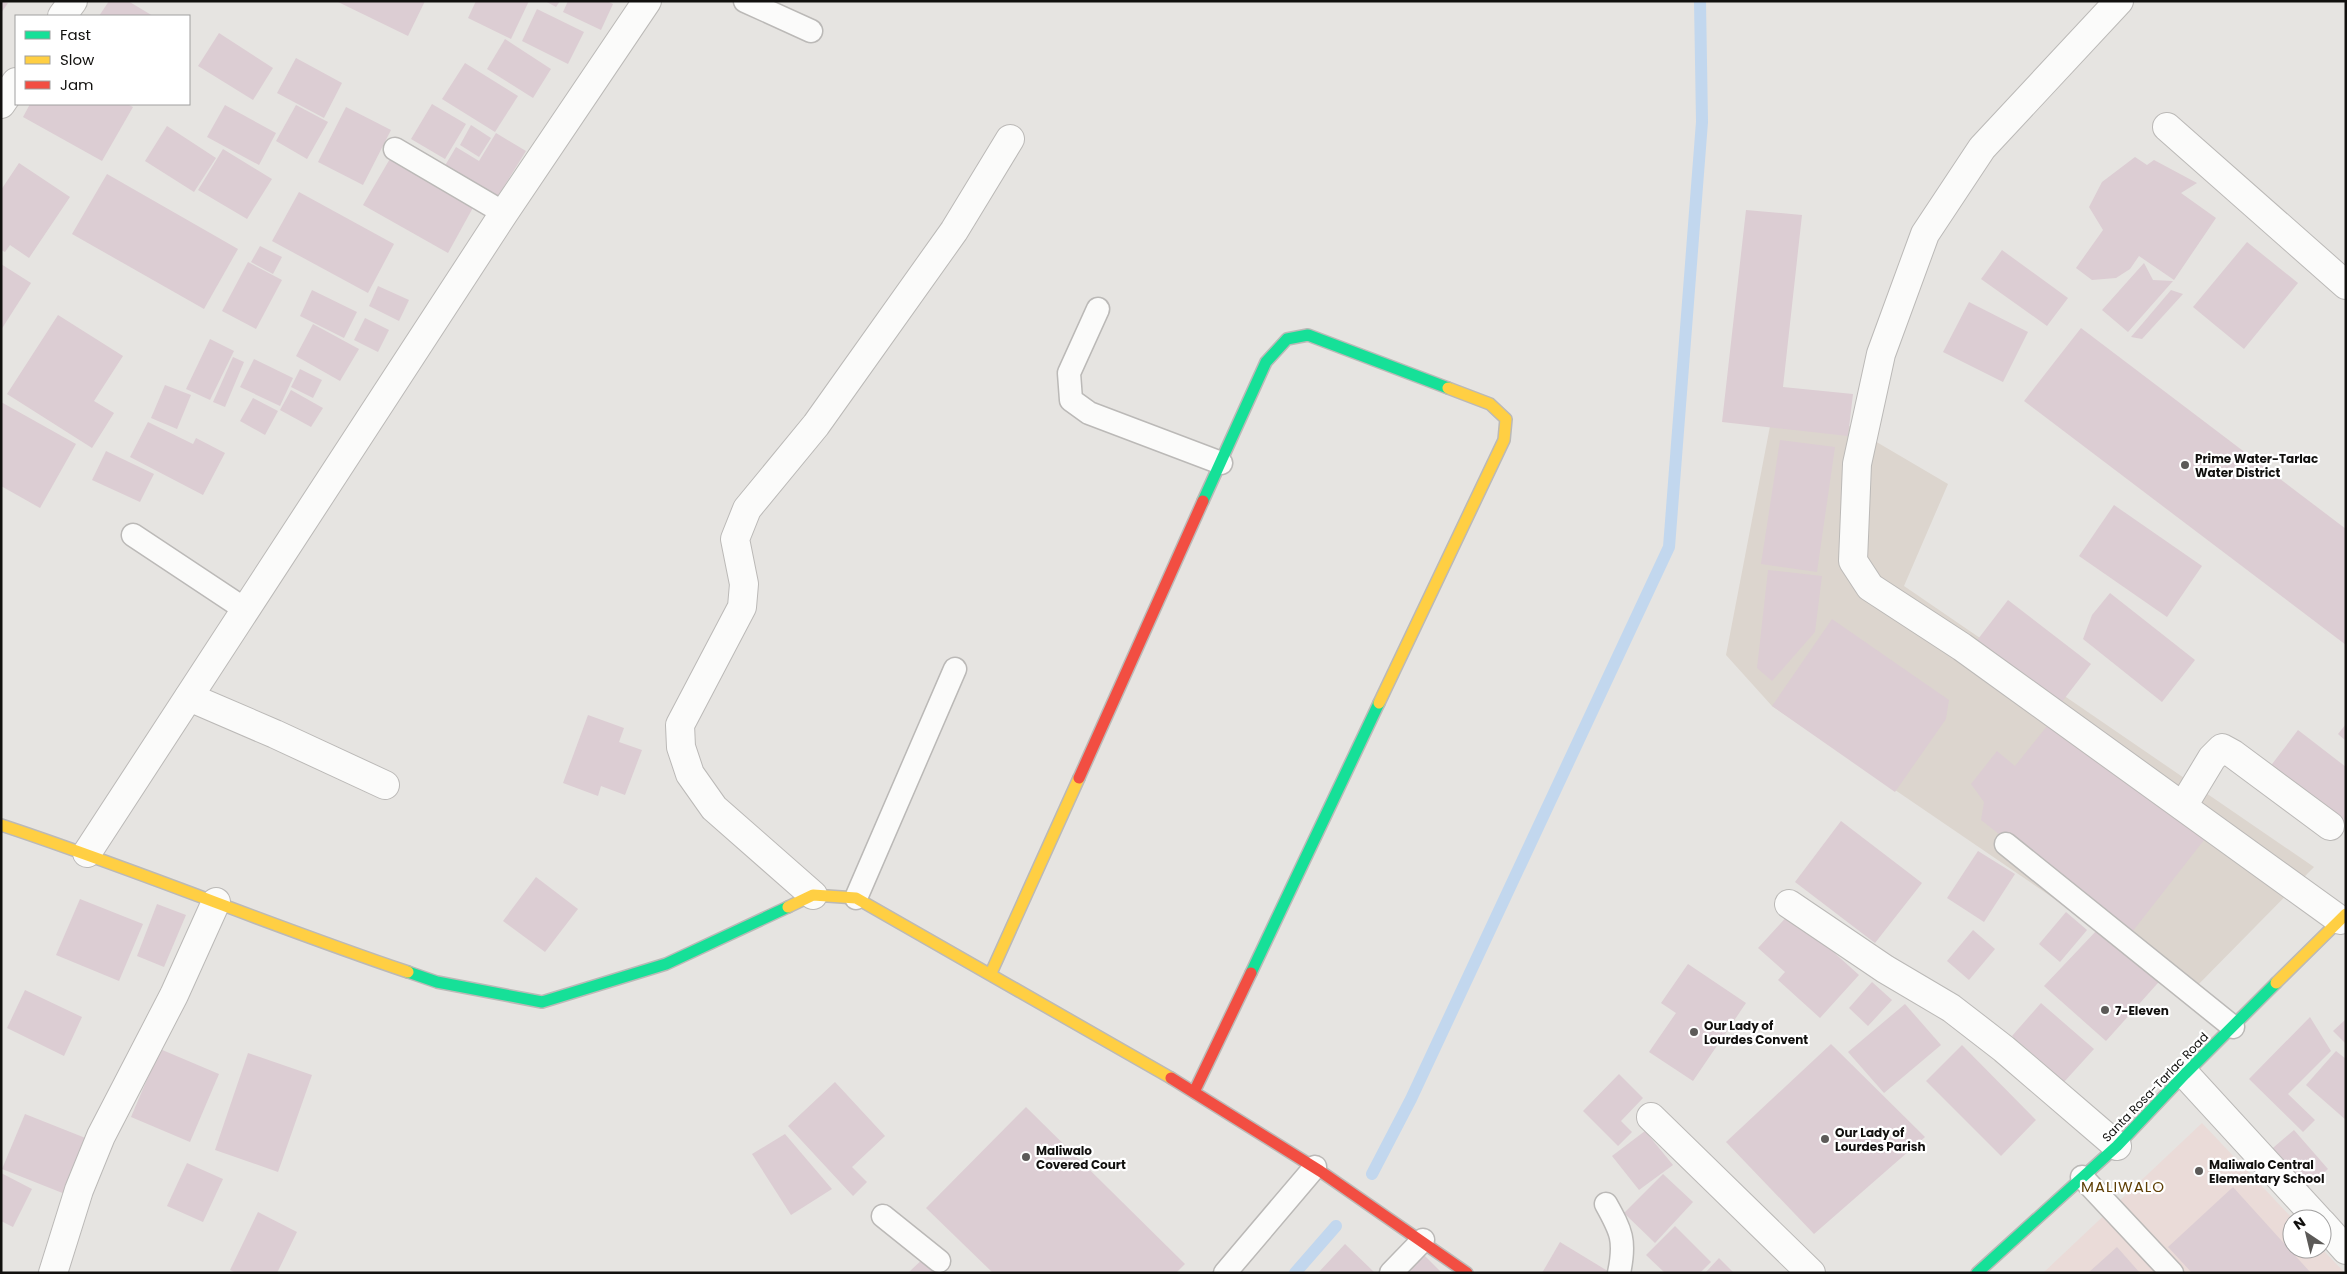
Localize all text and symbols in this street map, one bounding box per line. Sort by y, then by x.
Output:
legend [15,15,190,105]
text: Fast [60,24,91,45]
text: Slow [60,49,95,70]
text: Jam [60,74,94,95]
place label: Prime Water-Tarlac Water District [2195,450,2318,481]
marker: Prime Water-Tarlac Water District [2179,459,2191,471]
place label: 7-Eleven [2115,1002,2169,1019]
marker: 7-Eleven [2099,1004,2111,1016]
place label: Our Lady of Lourdes Convent [1704,1017,1808,1048]
marker: Our Lady of Lourdes Convent [1688,1026,1700,1038]
street label: Santa Rosa-Tarlac Road [2098,1028,2212,1146]
place label: Our Lady of Lourdes Parish [1835,1124,1925,1155]
marker: Our Lady of Lourdes Parish [1819,1133,1831,1145]
place label: Maliwalo Covered Court [1036,1142,1126,1173]
marker: Maliwalo Covered Court [1020,1151,1032,1163]
place label: Maliwalo Central Elementary School [2209,1156,2324,1187]
marker: Maliwalo Central Elementary School [2193,1165,2205,1177]
district label: MALIWALO [2081,1176,2165,1197]
north arrow [2282,1209,2332,1259]
text: N [2289,1212,2310,1235]

